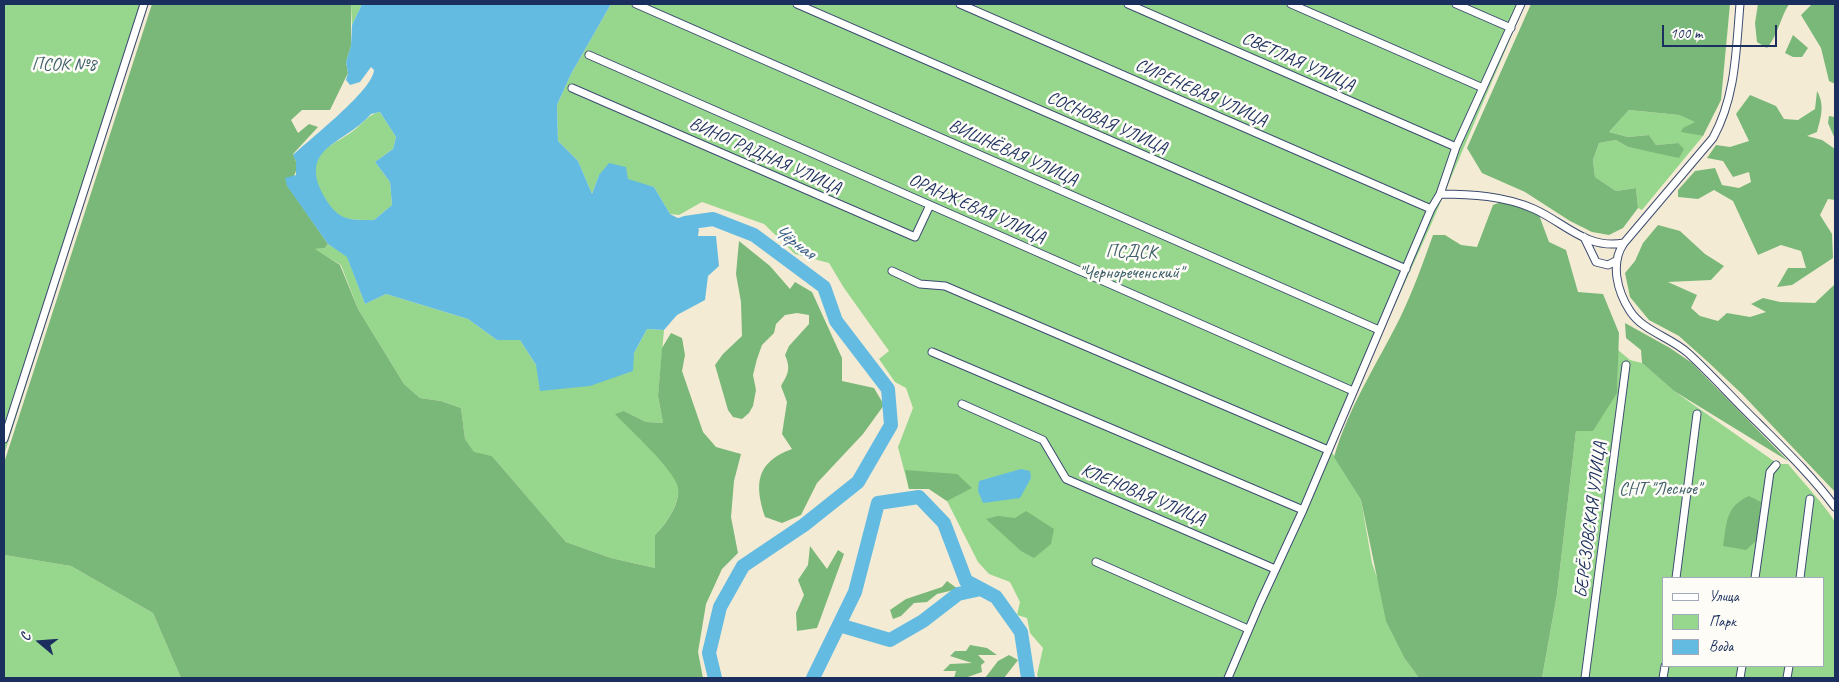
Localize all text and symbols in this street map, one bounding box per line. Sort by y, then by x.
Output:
scale bar [1664,15,1779,47]
text: 100 m [1670,24,1702,43]
street label: СВЕТЛАЯ УЛИЦА [1238,28,1358,96]
park label: ПСОК №8 [32,54,96,76]
street label: СИРЕНЕВАЯ УЛИЦА [1132,54,1270,132]
street label: СОСНОВАЯ УЛИЦА [1043,87,1171,159]
street label: ВИНОГРАДНАЯ УЛИЦА [686,113,844,199]
street label: ВИШНЁВАЯ УЛИЦА [945,115,1081,191]
street label: ОРАНЖЕВАЯ УЛИЦА [905,169,1049,249]
water label: Чёрная [769,220,819,264]
park label: ПСДСК "Чернореченский" [1079,241,1183,284]
street label: БЕРЁЗОВСКАЯ УЛИЦА [1571,441,1611,599]
street label: КЛЕНОВАЯ УЛИЦА [1078,459,1208,531]
park label: СНТ "Лесное" [1619,478,1701,500]
legend [1662,577,1824,667]
text: Улица [1709,587,1739,606]
text: Парк [1709,612,1736,631]
north arrow [15,617,65,667]
text: С [16,631,34,643]
text: Вода [1709,637,1733,656]

